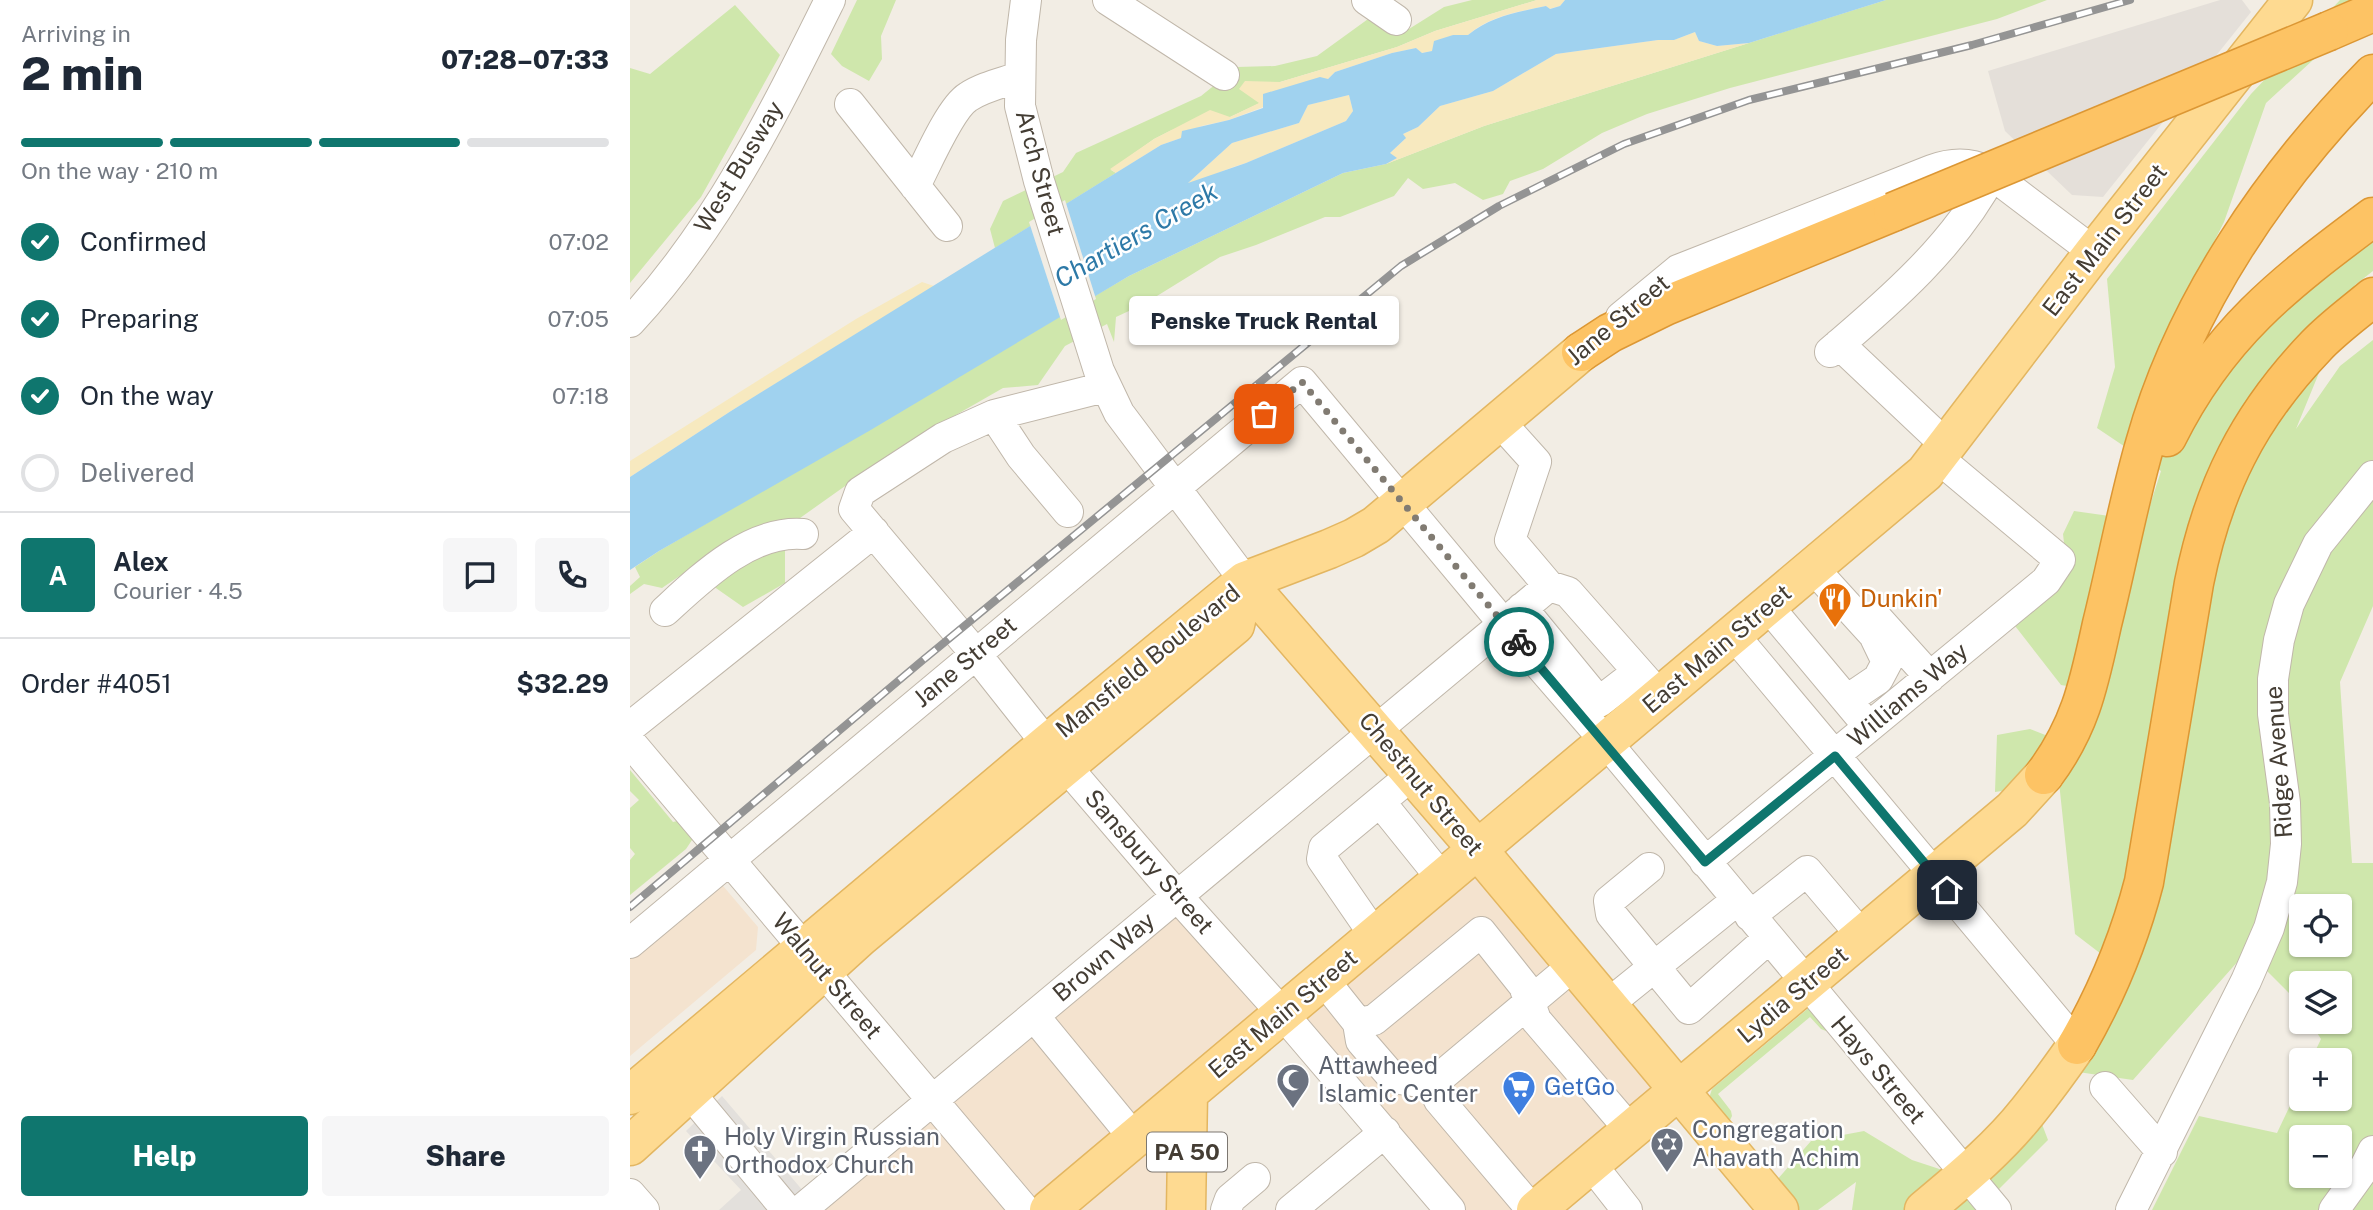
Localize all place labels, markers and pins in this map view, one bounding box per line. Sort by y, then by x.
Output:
callout: Penske Truck Rental [1129,295,1399,344]
pin [1234,384,1294,444]
restaurant icon: Dunkin' [1816,580,1854,629]
place label: Dunkin' [1860,584,1943,612]
pin [1917,860,1977,920]
place label: Attawheed Islamic Center [1318,1051,1478,1107]
mosque icon: Attawheed Islamic Center [1274,1061,1312,1110]
supermarket icon: GetGo [1500,1068,1538,1117]
place label: GetGo [1544,1072,1615,1100]
place label: Congregation Ahavath Achim [1692,1115,1860,1171]
place label: Holy Virgin Russian Orthodox Church [724,1122,940,1178]
synagogue icon: Congregation Ahavath Achim [1648,1125,1686,1174]
church icon: Holy Virgin Russian Orthodox Church [681,1132,719,1181]

